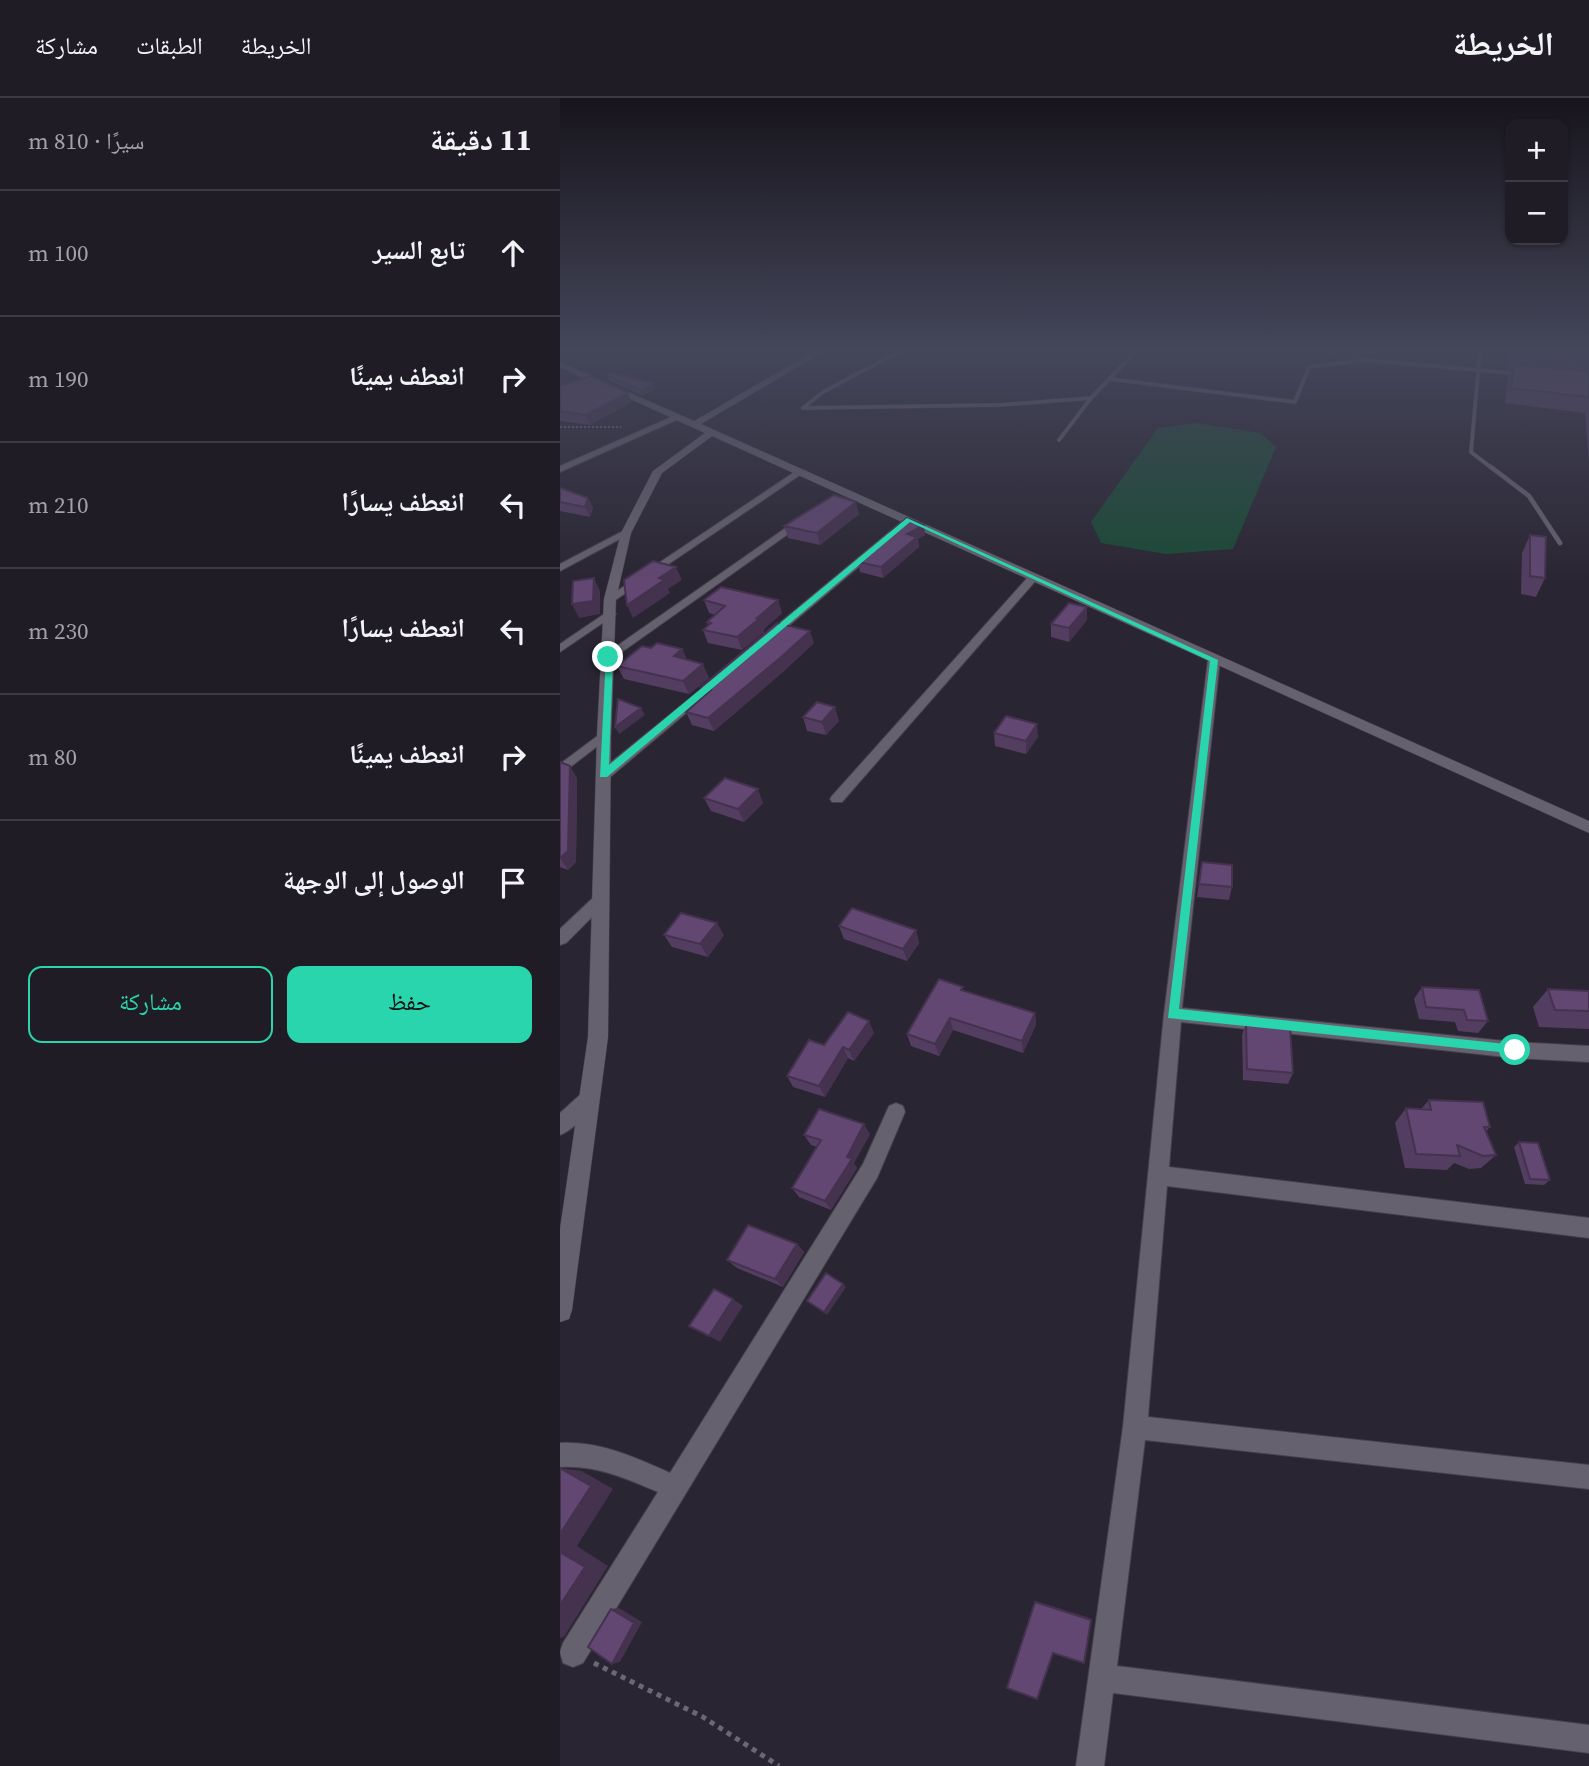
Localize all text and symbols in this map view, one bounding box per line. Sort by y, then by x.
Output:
text: الخريطة [1453,21,1554,66]
text: مشاركة [35,29,98,62]
text: الطبقات [136,29,203,62]
text: الخريطة [241,29,311,62]
text: 11 دقيقة [430,119,532,160]
map controls [1505,119,1568,245]
button: + [1505,119,1568,182]
text: سيرًا · 810 m [28,125,144,157]
button: − [1505,182,1568,245]
text: تابع السير [373,232,465,268]
icon: ahead [494,234,532,272]
text: 100 m [28,237,89,269]
text: انعطف يمينًا [349,358,465,394]
icon: right [494,360,532,398]
text: 190 m [28,363,89,395]
text: انعطف يسارًا [342,484,465,520]
icon: left [494,486,532,524]
text: 210 m [28,489,89,521]
text: انعطف يسارًا [342,610,465,646]
icon: left [494,612,532,650]
text: 230 m [28,615,89,647]
route end [592,641,623,672]
text: انعطف يمينًا [349,736,465,772]
icon: right [494,738,532,776]
text: 80 m [28,741,77,773]
text: الوصول إلى الوجهة [283,862,465,898]
icon: arrive [494,864,532,902]
button: مشاركة [28,966,273,1043]
button: حفظ [287,966,532,1043]
route start [1499,1034,1530,1065]

